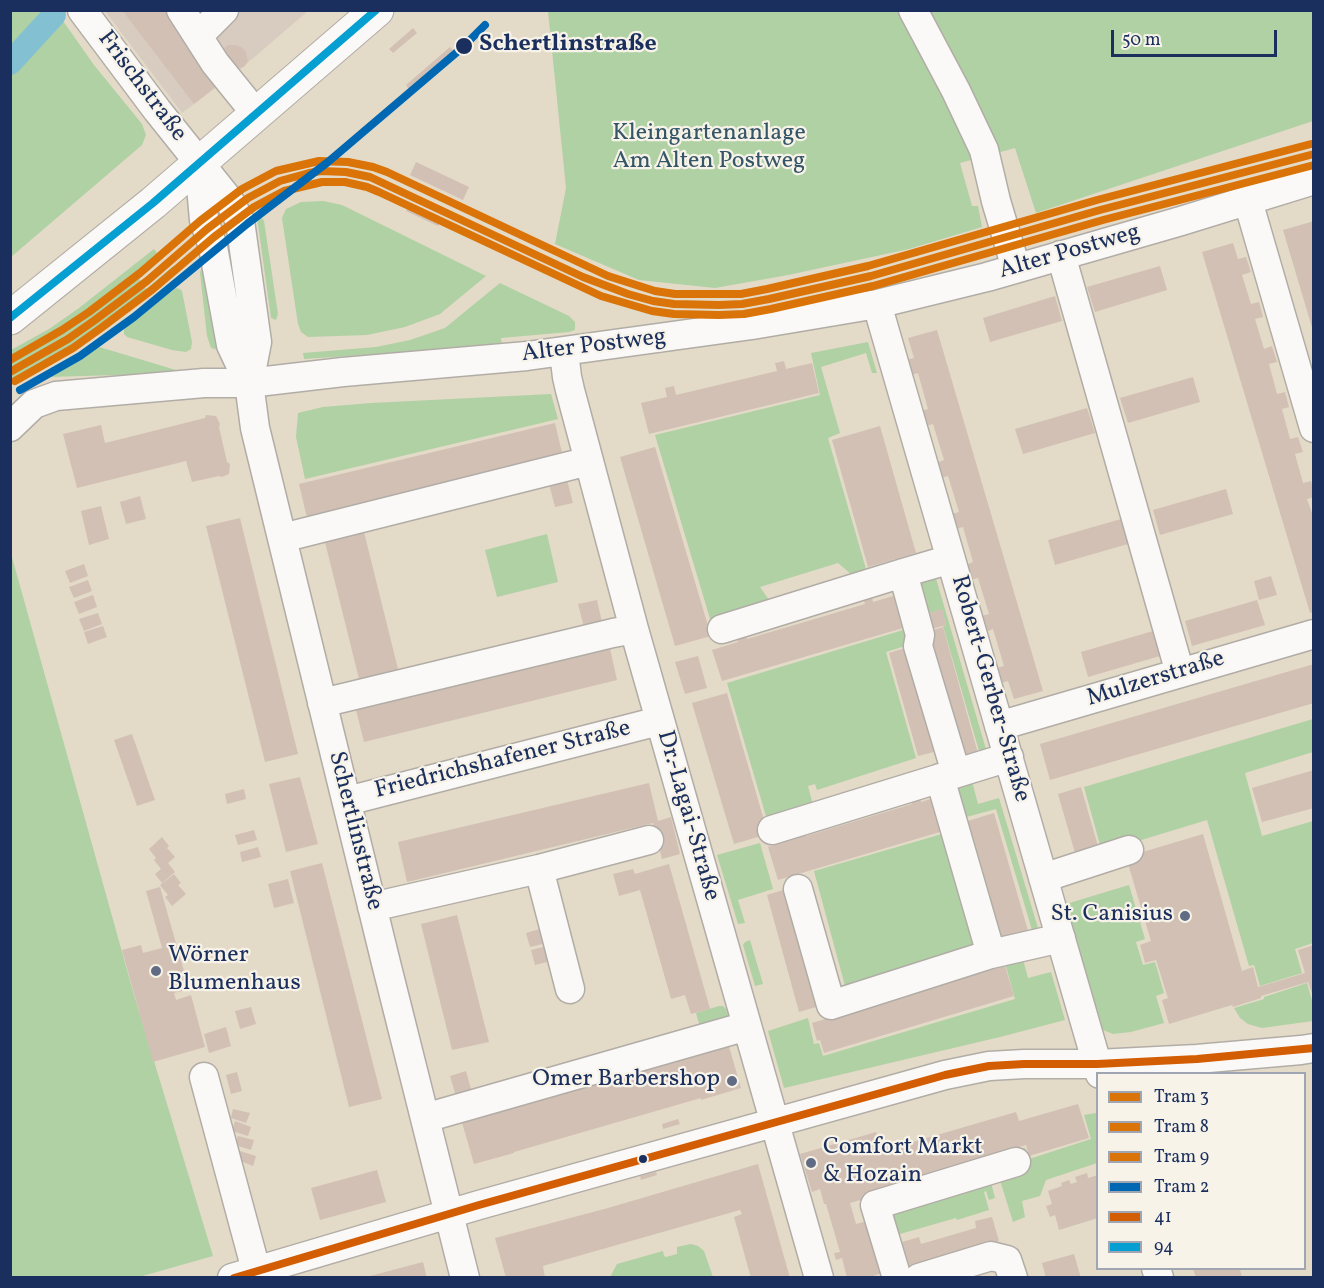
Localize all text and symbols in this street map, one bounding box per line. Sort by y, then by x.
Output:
scale bar [1114,18,1280,56]
street label: Frischstraße [90,26,192,148]
text: 50 m [1122,28,1161,53]
place label: Schertlinstraße [479,32,657,60]
marker: Schertlinstraße [454,36,474,56]
park label: Kleingartenanlage Am Alten Postweg [612,121,806,177]
street label: Alter Postweg [996,219,1144,287]
street label: Alter Postweg [520,324,668,370]
street label: Robert-Gerber-Straße [943,572,1035,806]
street label: Mulzerstraße [1084,645,1228,715]
street label: Friedrichshafener Straße [372,715,634,807]
street label: Dr.-Lagai-Straße [649,728,725,904]
street label: Schertlinstraße [320,749,388,913]
place label: St. Canisius [1050,902,1173,930]
marker: St. Canisius [1178,909,1192,923]
place label: Wörner Blumenhaus [168,943,301,999]
marker: Wörner Blumenhaus [149,964,163,978]
place label: Omer Barbershop [532,1067,720,1095]
legend [1096,1072,1306,1270]
marker: Omer Barbershop [725,1074,739,1088]
text: Tram 3 [1154,1085,1209,1110]
text: Tram 8 [1154,1115,1209,1140]
place label: Comfort Markt & Hozain [823,1135,983,1191]
text: Tram 9 [1154,1145,1209,1170]
unlabelled marker [637,1153,649,1165]
marker: Comfort Markt & Hozain [804,1156,818,1170]
text: Tram 2 [1154,1175,1210,1200]
text: 41 [1154,1205,1172,1230]
text: 94 [1154,1235,1174,1260]

